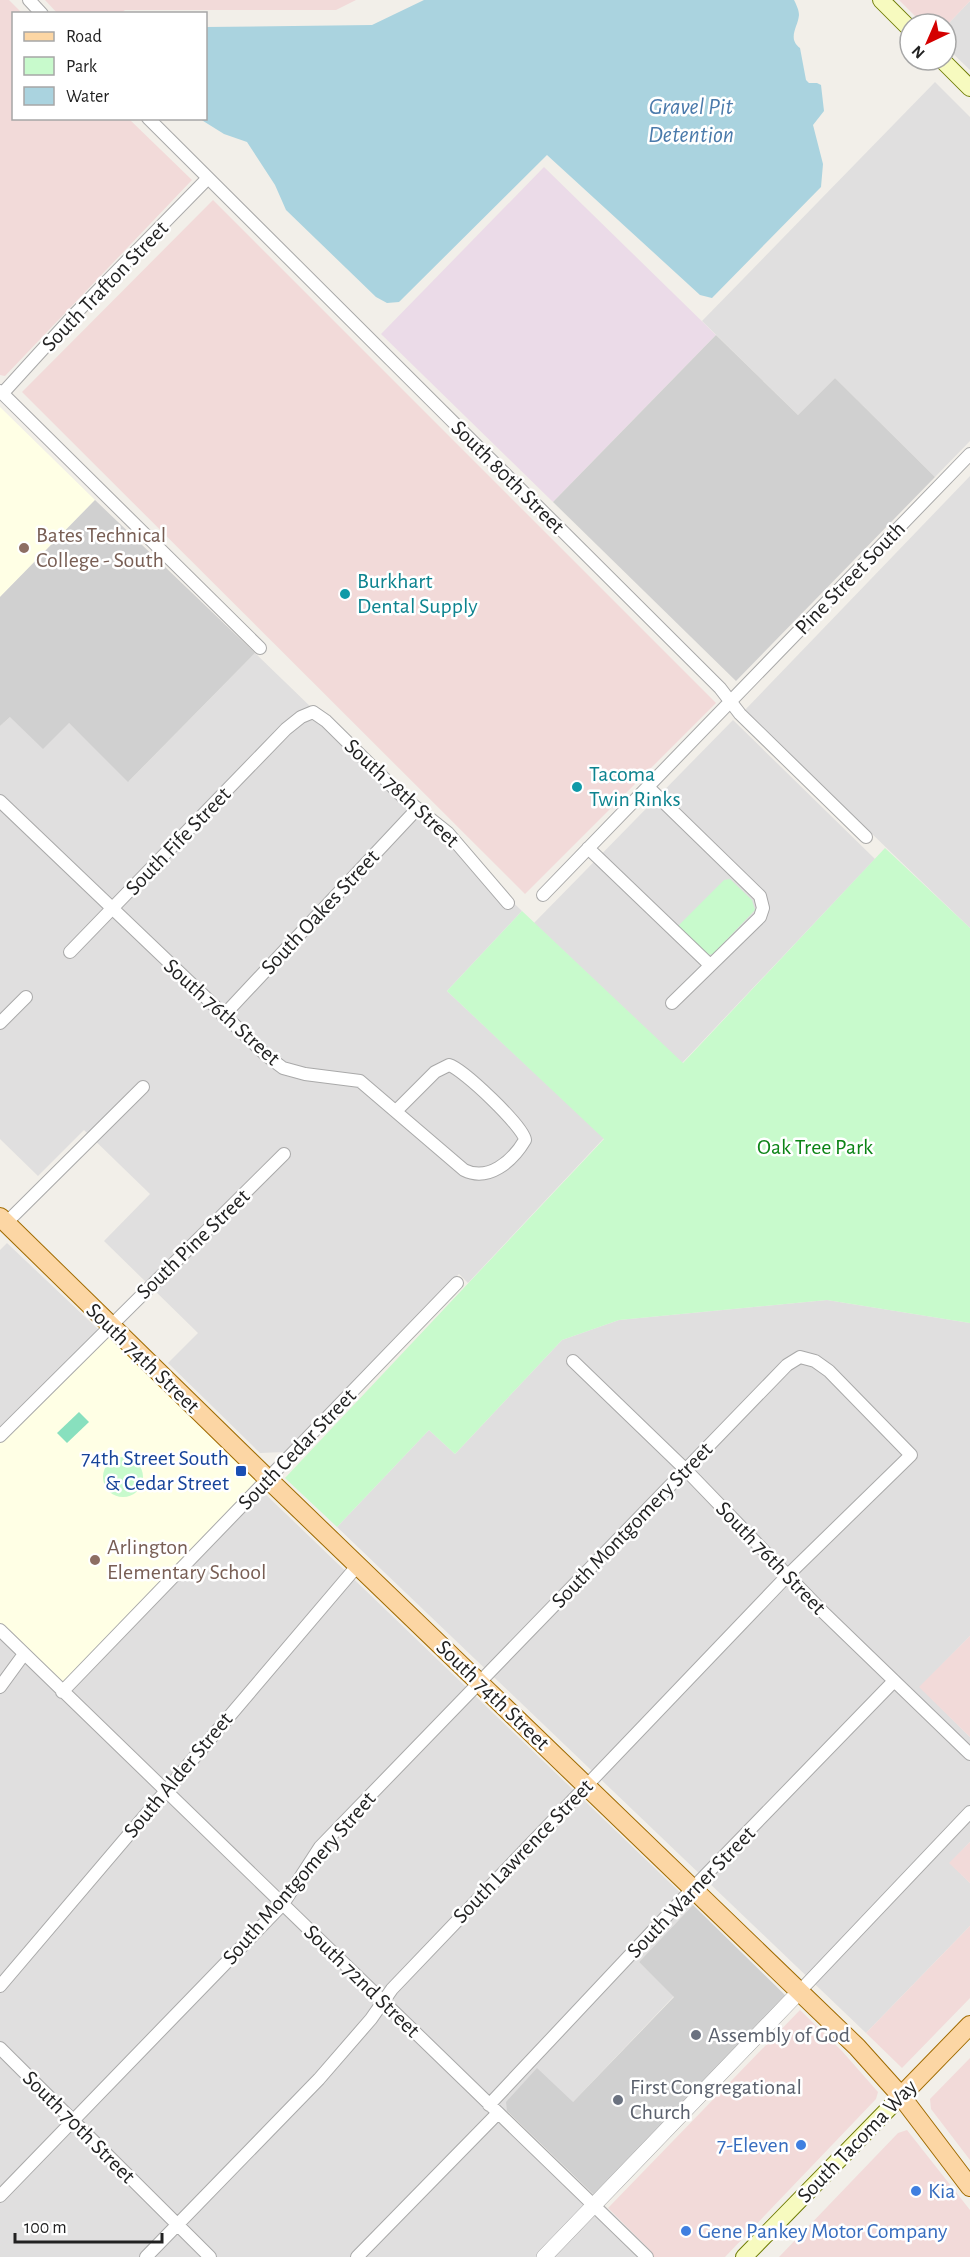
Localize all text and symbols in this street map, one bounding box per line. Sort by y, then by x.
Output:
legend [12,12,207,120]
north arrow [898,12,958,72]
text: Road [66,28,102,46]
text: N [909,42,928,62]
text: Park [66,58,98,76]
text: Water [66,88,109,106]
water label: Gravel Pit Detention [648,95,734,147]
street label: South Trafton Street [38,217,172,355]
street label: South 80th Street [447,416,569,538]
street label: Pine Street South [791,517,909,639]
place label: Bates Technical College - South [36,524,166,571]
marker: Bates Technical College - South [17,541,31,555]
place label: Burkhart Dental Supply [357,570,478,617]
marker: Burkhart Dental Supply [338,587,352,601]
street label: South 78th Street [341,735,463,851]
place label: Tacoma Twin Rinks [589,763,681,810]
marker: Tacoma Twin Rinks [570,780,584,794]
street label: South Fife Street [121,783,235,899]
street label: South Oakes Street [257,845,383,979]
street label: South 76th Street [160,954,284,1070]
park label: Oak Tree Park [757,1136,873,1158]
street label: South Pine Street [132,1185,254,1303]
street label: South 74th Street [82,1299,204,1417]
street label: South Cedar Street [234,1384,360,1514]
street label: South Montgomery Street [547,1438,717,1612]
place label: 74th Street South & Cedar Street [81,1447,229,1494]
marker: 74th Street South & Cedar Street [234,1464,248,1478]
street label: South 76th Street [712,1497,830,1619]
place label: Arlington Elementary School [107,1536,267,1583]
marker: Arlington Elementary School [88,1553,102,1567]
street label: South 74th Street [432,1636,554,1754]
street label: South Alder Street [119,1708,237,1842]
street label: South Lawrence Street [449,1775,597,1927]
street label: South Montgomery Street [218,1787,380,1969]
street label: South Warner Street [623,1822,759,1962]
street label: South 72nd Street [300,1920,424,2042]
place label: Assembly of God [708,2024,850,2046]
marker: Assembly of God [689,2028,703,2042]
street label: South 70th Street [19,2067,139,2187]
street label: South Tacoma Way [793,2075,921,2207]
place label: First Congregational Church [630,2076,802,2123]
marker: First Congregational Church [611,2093,625,2107]
place label: 7-Eleven [717,2134,789,2156]
marker: 7-Eleven [794,2138,808,2152]
place label: Kia [928,2180,956,2202]
marker: Kia [909,2184,923,2198]
scale bar [15,2206,162,2244]
text: 100 m [24,2219,67,2237]
place label: Gene Pankey Motor Company [698,2220,948,2242]
marker: Gene Pankey Motor Company [679,2224,693,2238]

